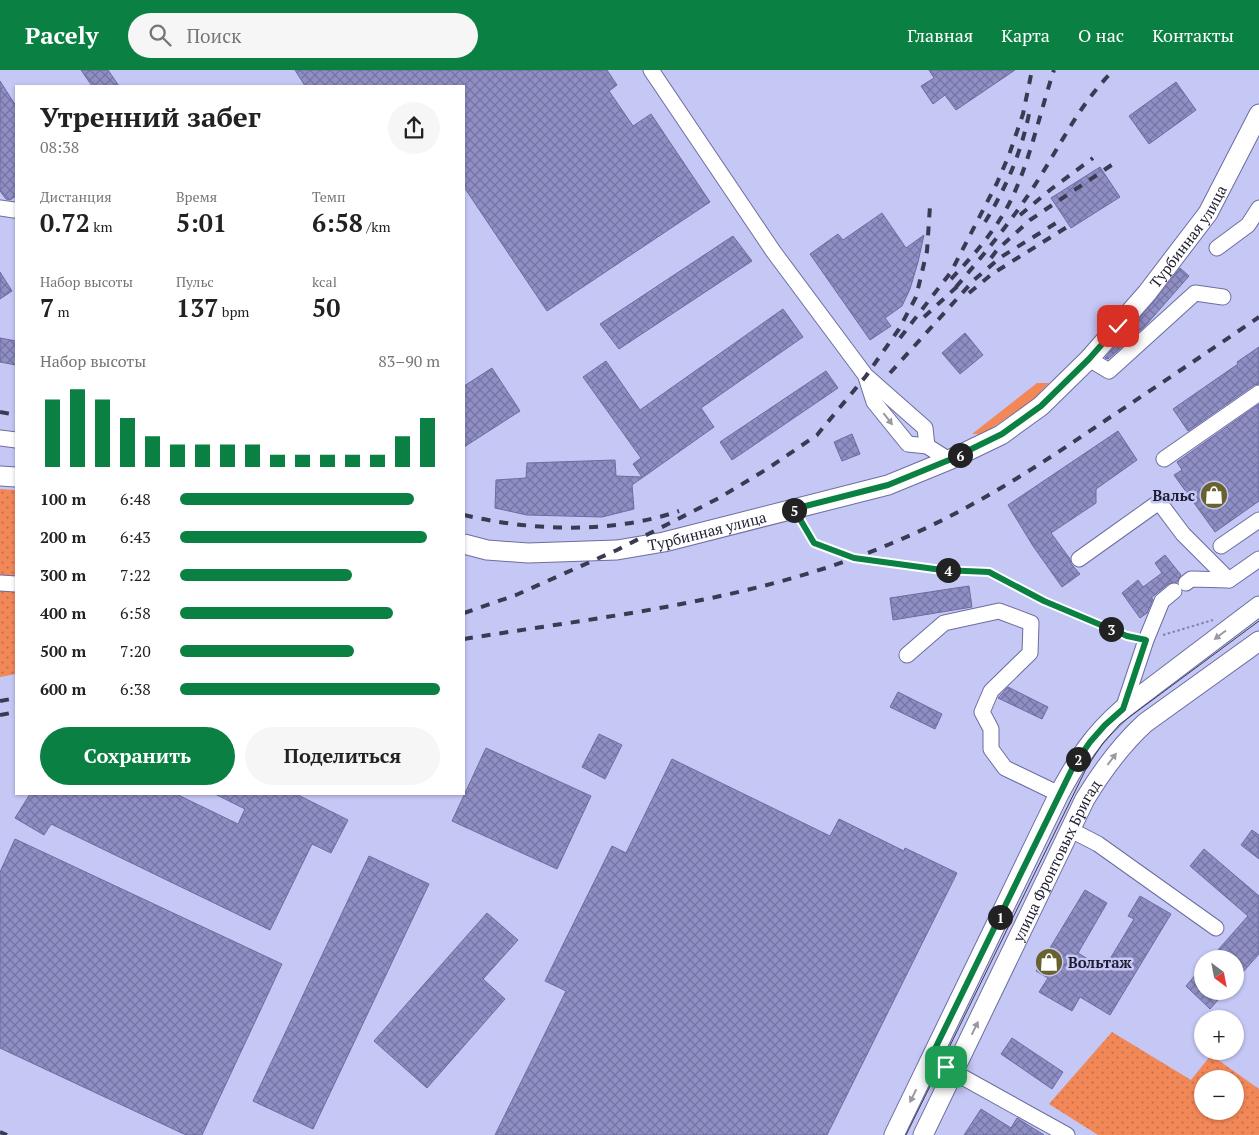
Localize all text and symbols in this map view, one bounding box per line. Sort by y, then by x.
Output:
search box [128,13,478,58]
text: Pacely [25,19,98,51]
icon: search [146,21,174,49]
text: Поиск [186,23,241,48]
text: Главная [907,23,973,47]
text: Карта [1001,23,1050,47]
text: О нас [1078,23,1124,47]
text: Контакты [1152,23,1234,47]
text: Утренний забег [40,98,261,135]
button: share [388,102,440,154]
text: 08:38 [40,136,79,158]
street label: Турбинная улица [1145,181,1231,292]
text: Дистанция [40,187,112,206]
text: Время [176,187,217,206]
text: Темп [312,187,346,206]
text: 0.72 [40,206,90,239]
text: 5:01 [176,206,227,239]
text: 6:58 [312,206,363,239]
text: km [90,217,113,236]
text: /km [363,217,390,236]
text: Набор высоты [40,272,133,291]
text: Пульс [176,272,214,291]
text: kcal [312,272,337,291]
text: 7 [40,291,54,324]
text: 137 [176,291,218,324]
text: 50 [312,291,340,324]
text: m [54,302,70,321]
text: bpm [218,302,249,321]
pin [1097,305,1139,347]
icon: check [1104,312,1132,340]
text: Набор высоты [40,350,146,372]
text: 83–90 m [378,350,440,372]
one-way arrow [882,412,893,425]
pin: 6 [948,442,972,468]
text: 6 [957,446,964,465]
shop icon: Вальс [1199,480,1229,510]
place label: Вальс [1153,485,1195,505]
text: 100 m [40,488,86,510]
text: 6:48 [120,488,151,510]
pin: 5 [782,498,806,522]
text: 5 [791,501,798,520]
street label: Турбинная улица [646,506,769,555]
text: 200 m [40,526,86,548]
text: 6:43 [120,526,151,548]
pin: 4 [936,558,960,582]
text: 4 [945,561,952,580]
text: 300 m [40,564,86,586]
text: 7:22 [120,564,151,586]
text: 400 m [40,602,86,624]
text: 6:58 [120,602,151,624]
pin: 3 [1098,616,1124,642]
text: 3 [1108,620,1115,639]
one-way arrow [1214,630,1227,641]
text: 500 m [40,640,86,662]
text: 7:20 [120,640,151,662]
text: 600 m [40,678,86,700]
text: 6:38 [120,678,151,700]
button: Сохранить [40,727,235,785]
button: Поделиться [245,727,440,785]
pin: 2 [1066,746,1090,772]
text: 2 [1075,750,1082,769]
one-way arrow [1107,752,1117,766]
street label: улица Фронтовых Бригад [1007,775,1105,946]
pin: 1 [988,904,1012,930]
text: 1 [997,908,1004,927]
shop icon: Вольтаж [1034,947,1064,977]
north arrow [1194,950,1244,1000]
map controls [1194,950,1244,1120]
place label: Вольтаж [1068,952,1133,972]
button: + [1194,1010,1244,1060]
one-way arrow [971,1021,979,1035]
pin [925,1046,967,1088]
icon: arrive [932,1053,960,1081]
button: − [1194,1070,1244,1120]
one-way arrow [908,1089,916,1103]

